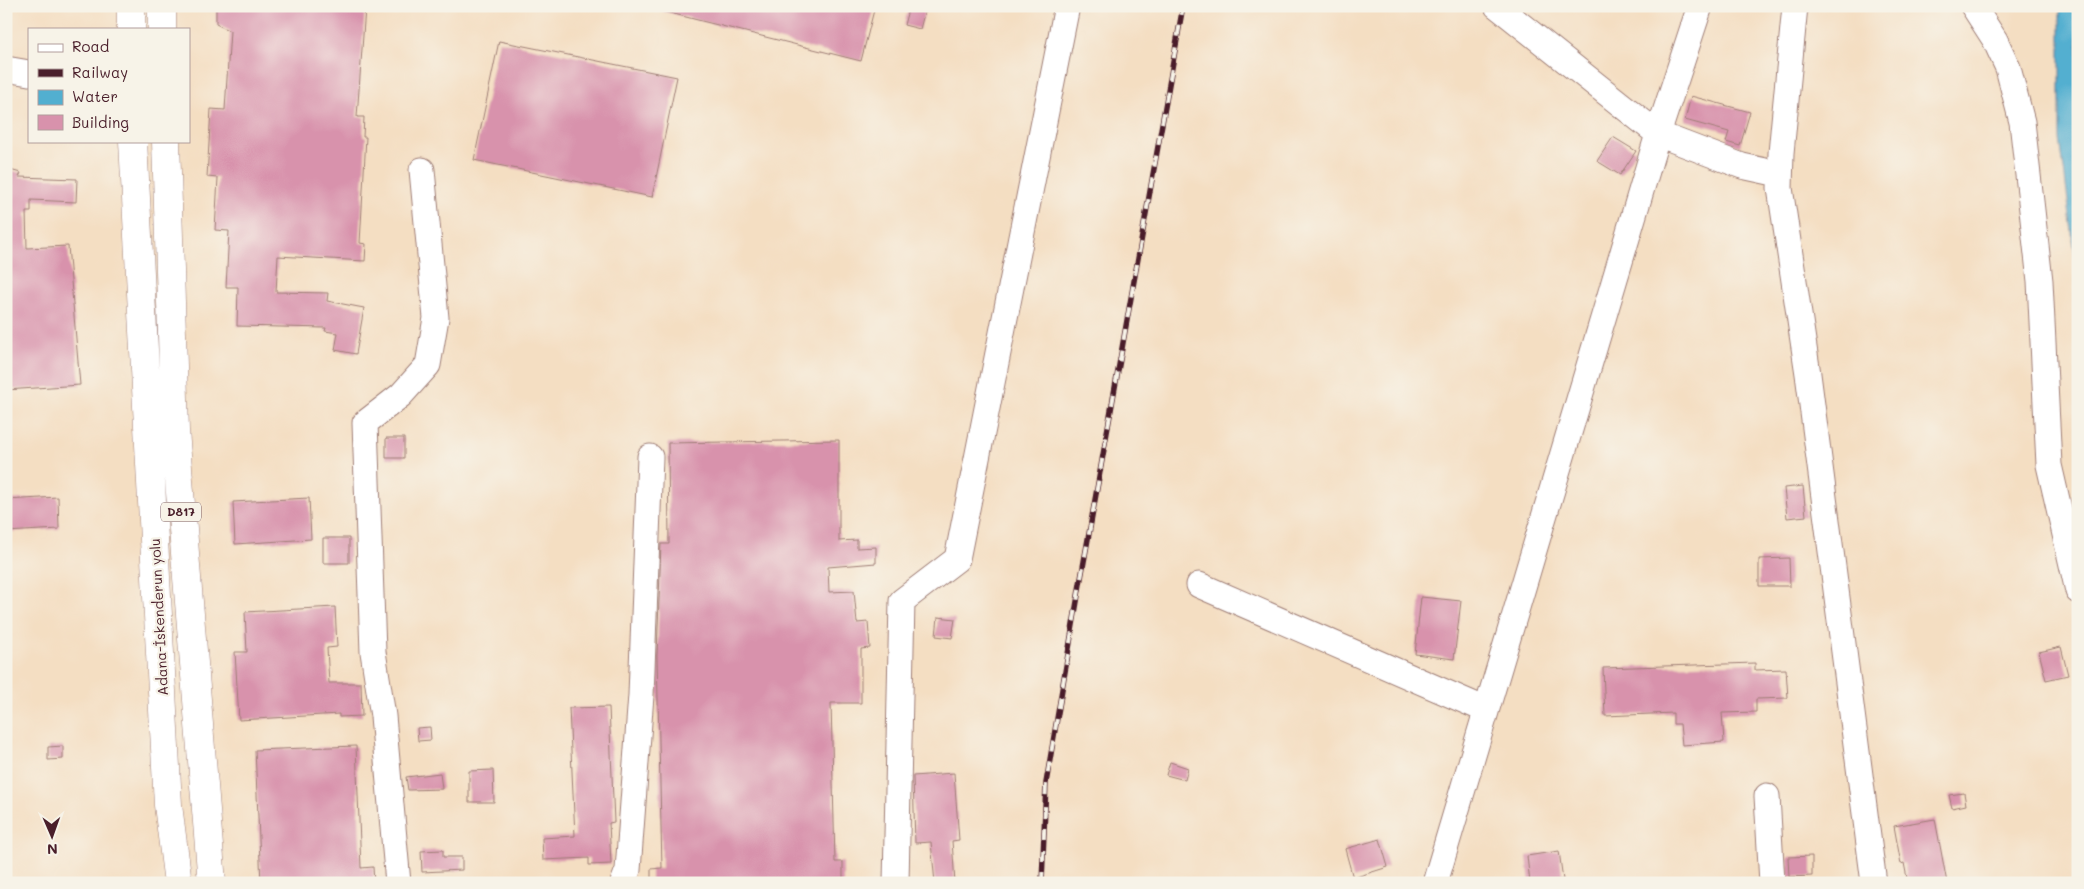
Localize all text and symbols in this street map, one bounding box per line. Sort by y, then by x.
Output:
legend [28,28,190,142]
text: Road [72,36,109,56]
text: Railway [72,62,128,82]
text: Water [72,86,118,106]
text: Building [72,112,129,132]
road number: D817 [161,502,201,522]
street label: Adana-İskenderun yolu [145,538,172,696]
north arrow [28,812,78,862]
text: N [47,840,58,859]

